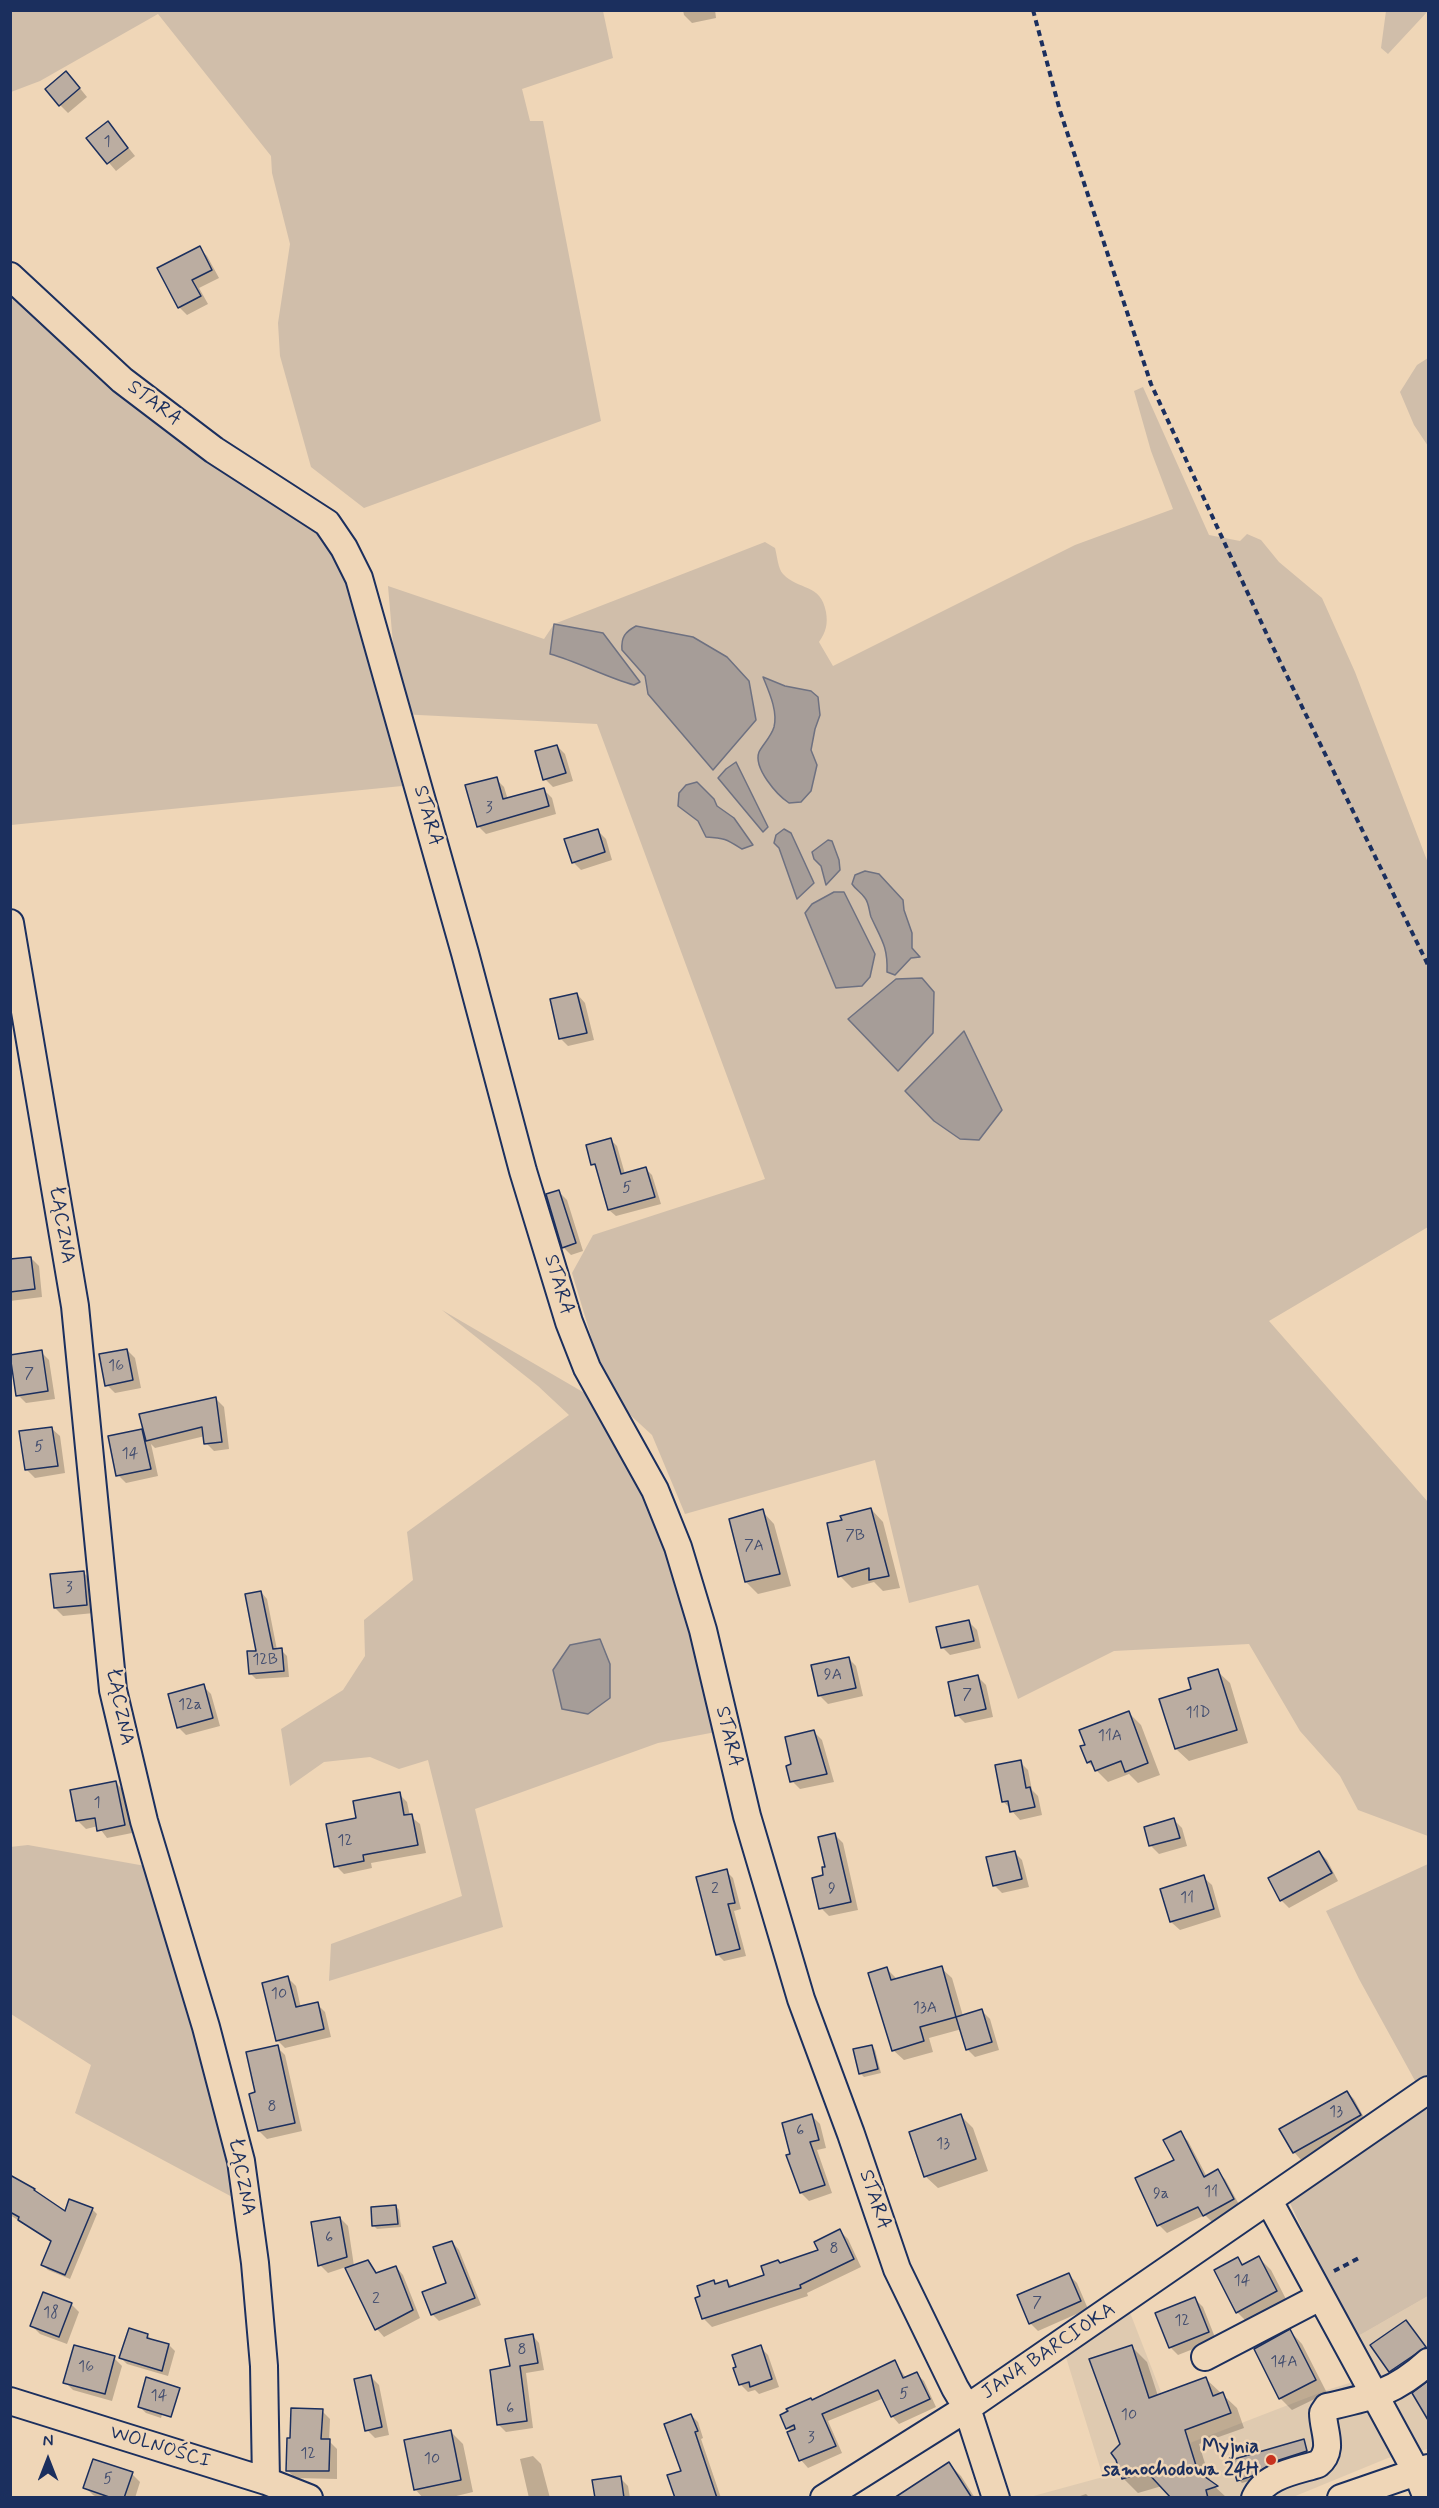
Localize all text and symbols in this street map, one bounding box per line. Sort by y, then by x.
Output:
house number: 1 [103,133,111,153]
street label: STARA [122,376,186,432]
street label: STARA [407,783,447,849]
house number: 3 [485,799,493,819]
house number: 5 [622,1179,632,1199]
street label: ŁĄCZNA [43,1184,79,1266]
street label: STARA [538,1252,578,1318]
house number: 16 [108,1357,124,1377]
house number: 7 [24,1365,34,1385]
house number: 5 [34,1438,44,1458]
house number: 14 [122,1445,138,1465]
house number: 7B [845,1527,865,1547]
house number: 7A [744,1537,764,1557]
house number: 3 [65,1579,73,1599]
house number: 12B [252,1651,278,1671]
street label: ŁĄCZNA [100,1666,138,1748]
house number: 9A [824,1666,842,1686]
house number: 7 [962,1686,972,1706]
house number: 12a [178,1696,202,1716]
street label: STARA [709,1704,747,1770]
house number: 11D [1185,1704,1211,1724]
house number: 11A [1098,1727,1122,1747]
house number: 1 [93,1794,101,1814]
house number: 12 [337,1832,353,1852]
house number: 2 [711,1880,719,1900]
house number: 9 [828,1880,836,1900]
house number: 11 [1180,1889,1194,1909]
house number: 10 [271,1985,287,2005]
house number: 13A [913,1999,937,2019]
house number: 8 [267,2098,277,2118]
house number: 13 [1329,2103,1343,2123]
house number: 6 [796,2122,804,2142]
house number: 13 [936,2135,950,2155]
street label: ŁĄCZNA [222,2136,260,2218]
street label: STARA [853,2167,895,2233]
house number: 11 [1204,2183,1218,2203]
house number: 9a [1153,2185,1169,2205]
house number: 6 [325,2229,333,2249]
house number: 8 [829,2240,839,2260]
house number: 14 [1234,2272,1250,2292]
house number: 2 [372,2290,380,2310]
house number: 7 [1032,2294,1042,2314]
street label: JANA BARCIOKA [977,2298,1121,2406]
house number: 18 [43,2304,59,2324]
house number: 12 [1174,2312,1190,2332]
house number: 8 [517,2341,527,2361]
house number: 14A [1270,2353,1298,2373]
house number: 16 [78,2358,94,2378]
house number: 5 [899,2385,909,2405]
house number: 14 [151,2387,167,2407]
house number: 6 [506,2400,514,2420]
house number: 10 [1121,2406,1137,2426]
street label: WOLNOŚCI [107,2421,213,2475]
house number: 3 [807,2429,815,2449]
north arrow [18,2430,78,2490]
text: N [43,2431,53,2452]
place label: Myjnia samochodowa 24H [1102,2436,1259,2483]
house number: 12 [300,2445,316,2465]
house number: 10 [424,2450,440,2470]
marker: Myjnia samochodowa 24H [1264,2453,1278,2467]
house number: 5 [103,2470,113,2490]

